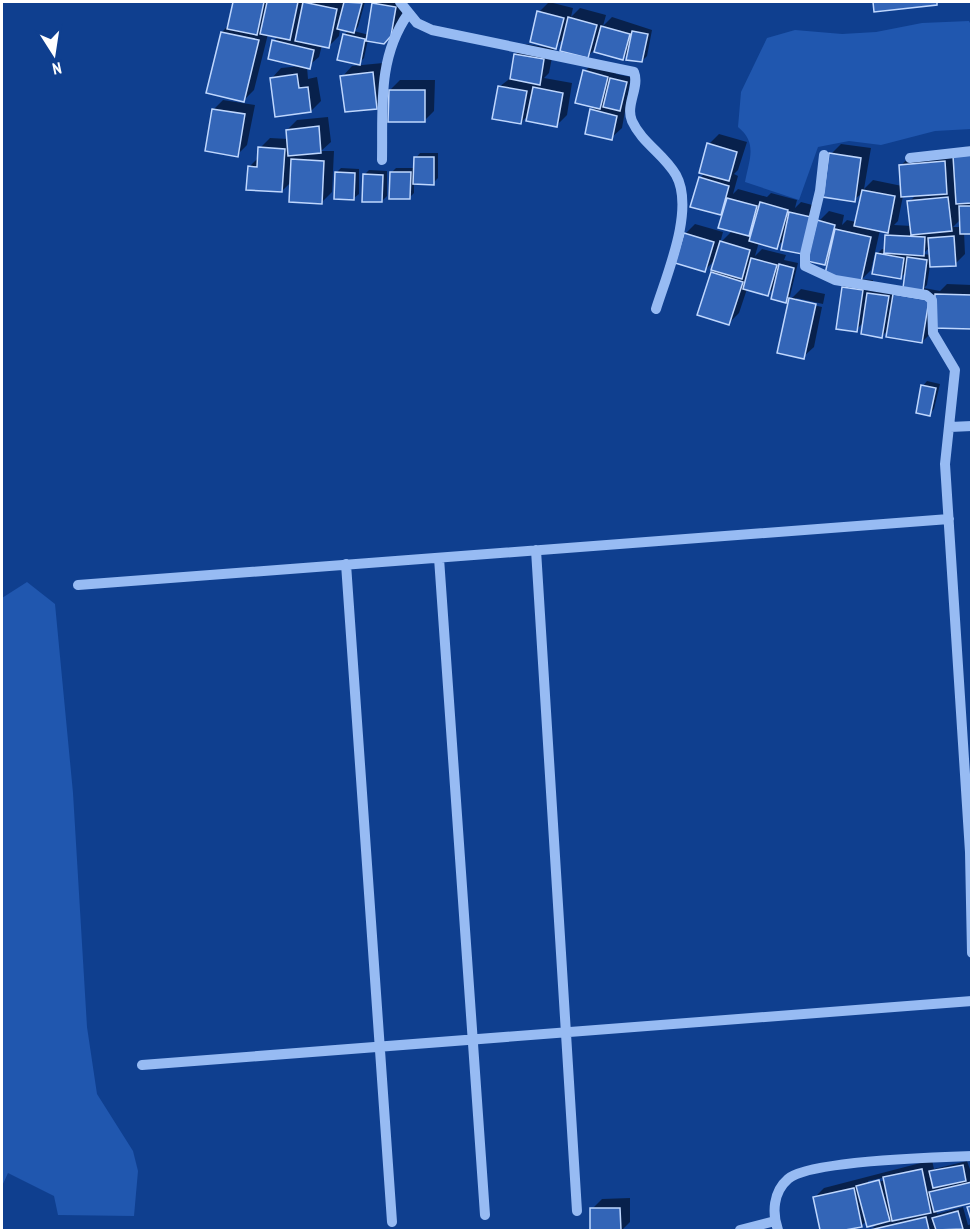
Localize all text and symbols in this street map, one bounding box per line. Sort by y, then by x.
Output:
north arrow [24,24,84,84]
text: N [51,58,63,79]

